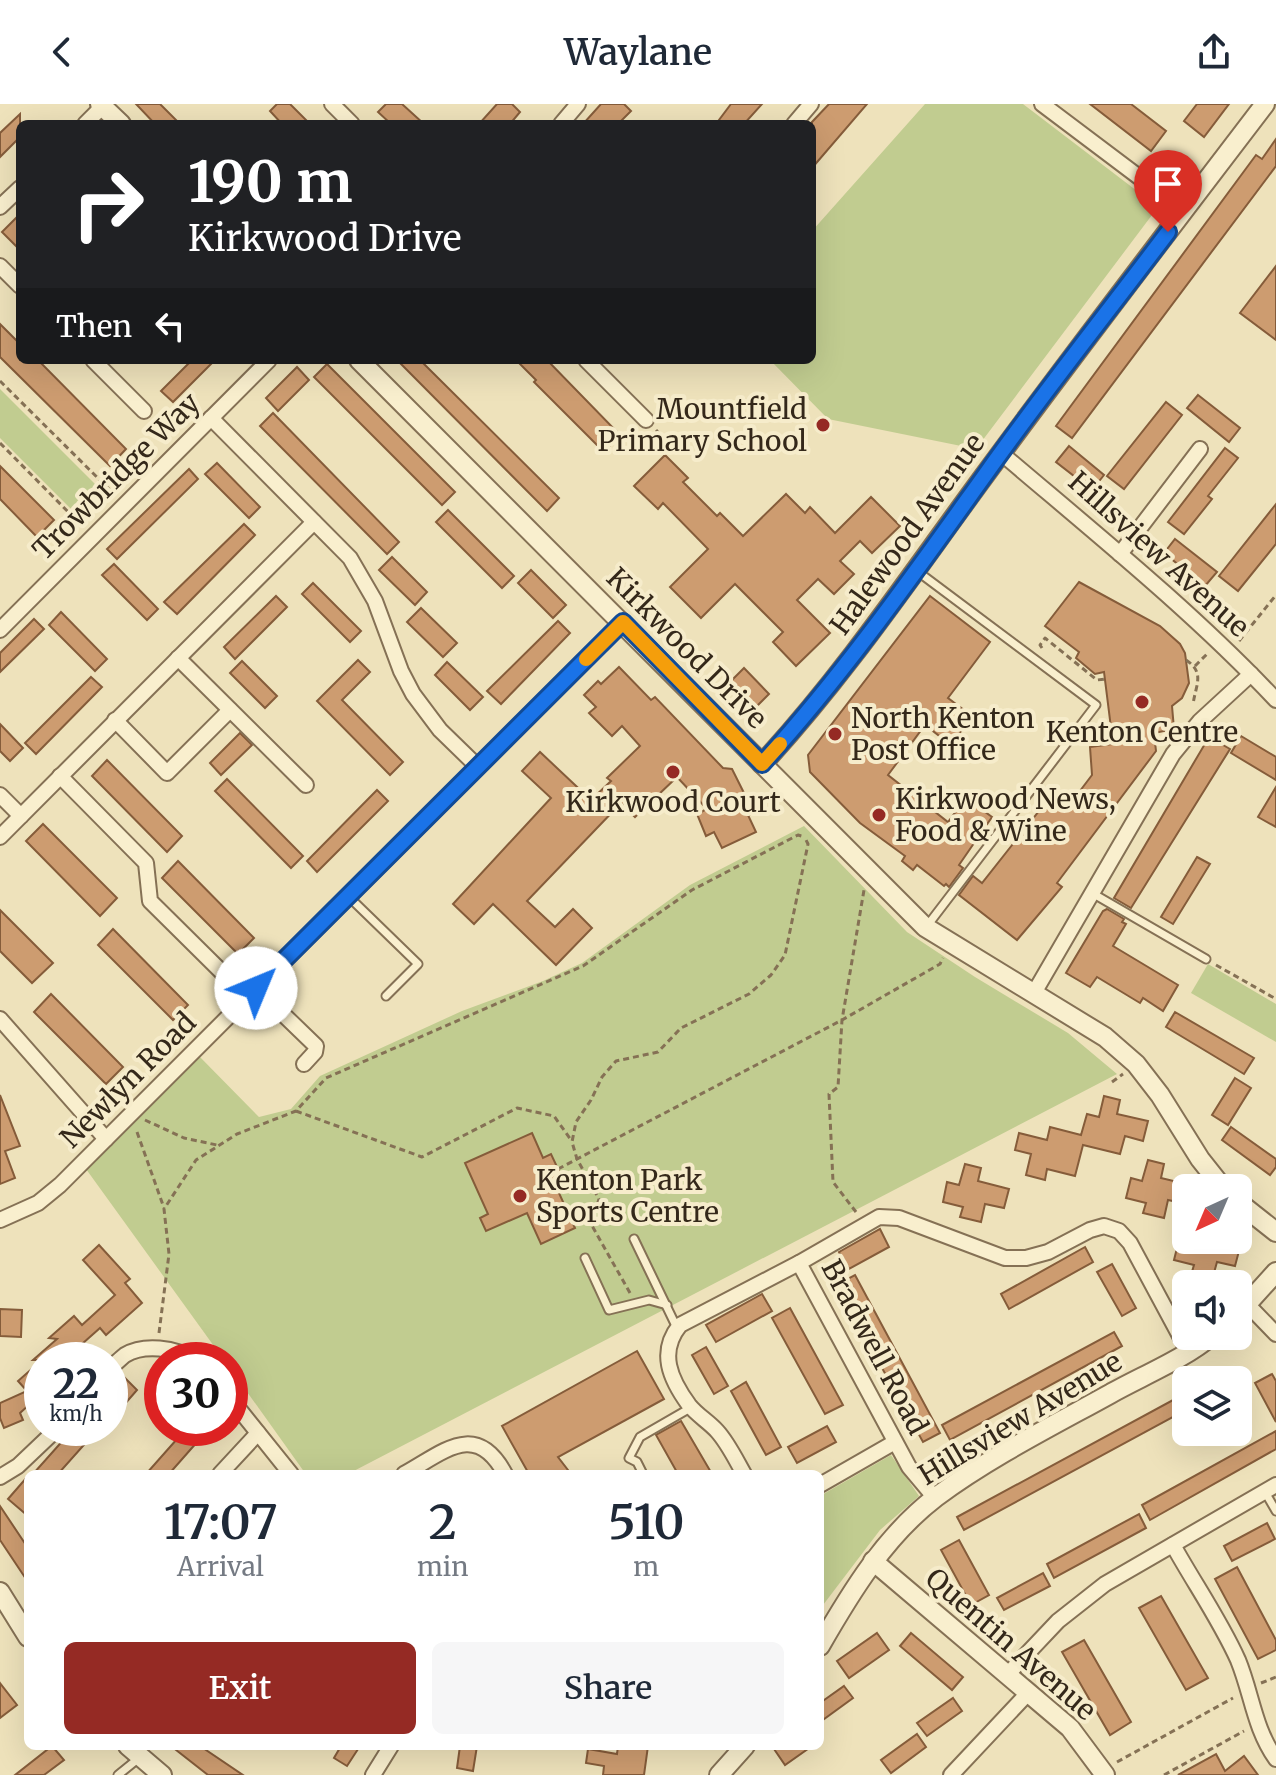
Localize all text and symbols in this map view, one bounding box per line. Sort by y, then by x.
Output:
icon: back [40,30,84,74]
text: Waylane [564,30,712,75]
icon: share [1192,30,1236,74]
text: 190 m [188,147,353,217]
pin [1134,150,1202,232]
icon: right [56,152,160,256]
icon: arrive [1146,162,1190,206]
text: Kirkwood Drive [188,216,462,261]
icon: left [148,304,192,348]
text: Then [56,307,132,345]
street label: Trowbridge Way [25,384,208,567]
place label: Mountfield Primary School [597,391,807,459]
marker: Mountfield Primary School [814,416,832,434]
street label: Halewood Avenue [822,426,992,642]
street label: Hillsview Avenue [1061,463,1257,645]
street label: Kirkwood Drive [599,560,775,736]
marker: Kenton Centre [1133,693,1151,711]
place label: North Kenton Post Office [851,700,1035,768]
place label: Kenton Centre [1046,714,1238,750]
marker: North Kenton Post Office [826,725,844,743]
marker: Kirkwood Court [664,763,682,781]
place label: Kirkwood News, Food & Wine [895,781,1116,849]
place label: Kirkwood Court [565,784,781,820]
marker: Kirkwood News, Food & Wine [870,806,888,824]
position arrow [214,946,298,1030]
street label: Newlyn Road [53,1004,204,1155]
place label: Kenton Park Sports Centre [536,1162,719,1230]
north arrow [1172,1174,1252,1254]
map controls [1172,1174,1252,1446]
marker: Kenton Park Sports Centre [511,1187,529,1205]
street label: Bradwell Road [814,1253,936,1441]
button: sound [1172,1270,1252,1350]
speed limit sign: 30 [144,1342,248,1446]
street label: Hillsview Avenue [912,1343,1128,1493]
text: 22 [53,1359,99,1409]
button: layers [1172,1366,1252,1446]
text: km/h [50,1401,102,1426]
text: 17:07 [163,1492,278,1552]
text: 2 [428,1492,457,1552]
text: 510 [608,1492,685,1552]
text: Arrival [177,1550,264,1583]
text: min [417,1550,468,1583]
text: m [633,1550,659,1583]
street label: Quentin Avenue [918,1560,1104,1728]
button: Exit [64,1642,416,1734]
button: Share [432,1642,784,1734]

